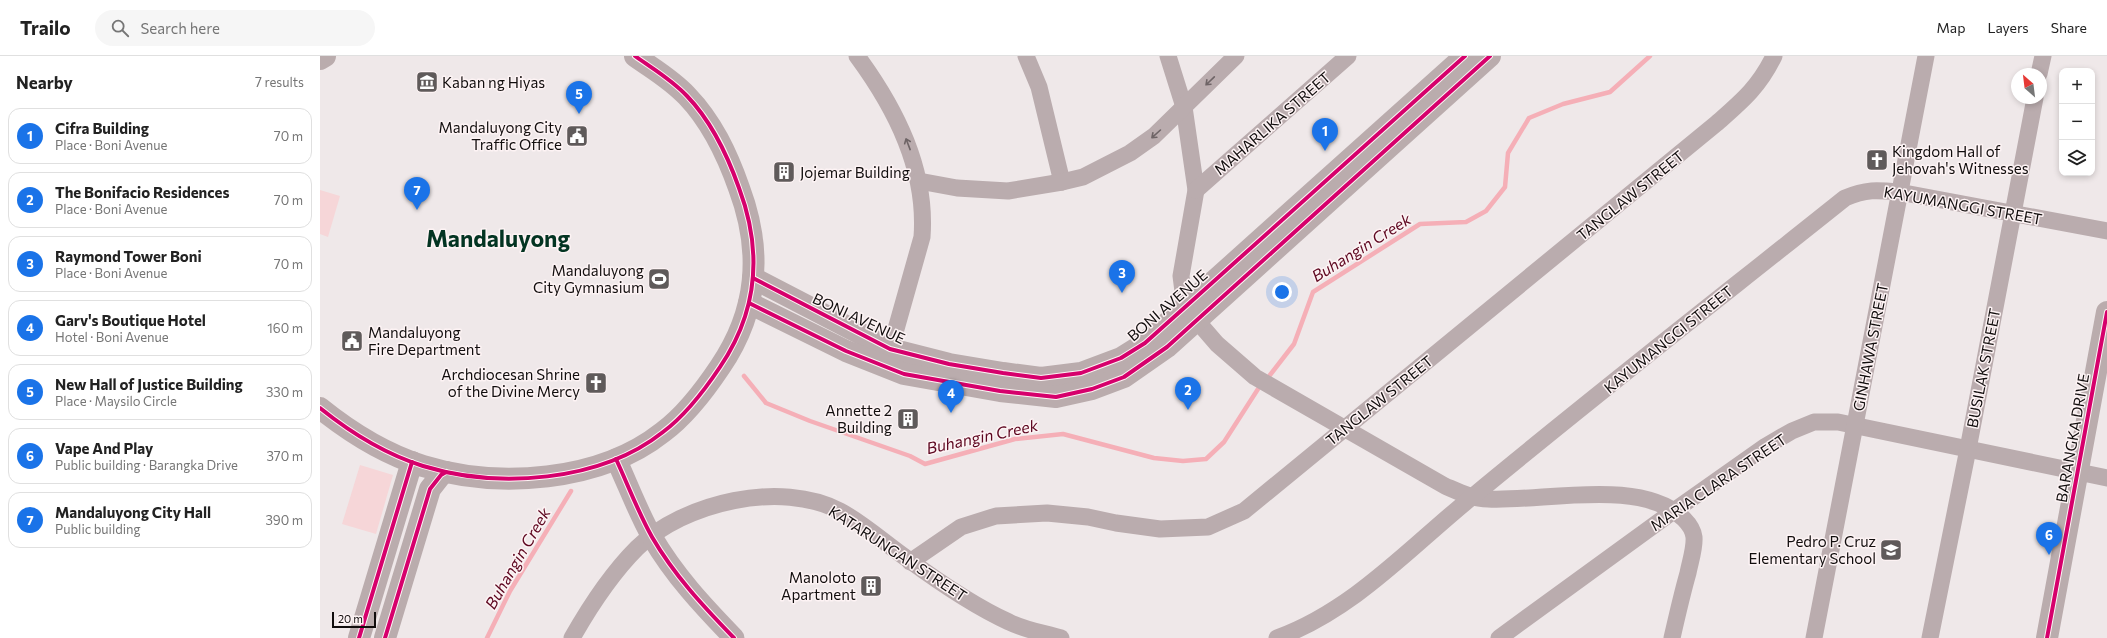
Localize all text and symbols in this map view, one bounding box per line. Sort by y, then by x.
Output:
search box [95,10,375,46]
text: Trailo [20,16,71,39]
icon: search [109,17,131,39]
text: Search here [141,19,220,37]
text: Map [1937,19,1965,36]
text: Layers [1987,19,2029,36]
text: Share [2051,19,2087,36]
street label: MAHARLIKA STREET [1210,67,1334,178]
north arrow [2011,68,2047,104]
map controls [2059,68,2095,176]
button: + [2059,68,2095,104]
museum icon: Kaban ng Hiyas [414,69,440,95]
text: Nearby [16,72,73,93]
place label: Kaban ng Hiyas [442,73,545,91]
text: 7 results [255,74,304,90]
one-way arrow [1205,76,1215,86]
pin: 5 [566,81,592,114]
button: − [2059,104,2095,140]
place label: Mandaluyong City Traffic Office [439,118,562,153]
pin: 1 [1312,118,1338,151]
text: Cifra Building [55,119,149,137]
public building icon: Mandaluyong City Traffic Office [564,123,590,149]
text: 1 [27,128,33,144]
text: 70 m [274,128,303,144]
one-way arrow [1151,129,1161,138]
text: Place · Boni Avenue [55,137,167,153]
one-way arrow [903,139,911,151]
button: layers [2059,140,2095,176]
place label: Kingdom Hall of Jehovah's Witnesses [1892,142,2029,177]
street label: TANGLAW STREET [1573,146,1688,244]
church icon: Kingdom Hall of Jehovah's Witnesses [1864,147,1890,173]
building icon: Jojemar Building [771,159,797,185]
place label: Jojemar Building [800,163,910,181]
pin: 7 [404,177,430,210]
street label: KAYUMANGGI STREET [1882,182,2044,228]
text: The Bonifacio Residences [55,183,229,201]
text: 2 [26,192,34,208]
text: 70 m [274,192,303,208]
text: Place · Boni Avenue [55,201,167,217]
water label: Buhangin Creek [1308,209,1414,285]
district label: Mandaluyong [426,224,570,252]
text: Raymond Tower Boni [55,247,202,265]
text: 3 [26,256,34,272]
text: 70 m [274,256,303,272]
pin: 3 [1109,260,1135,293]
place label: Mandaluyong City Gymnasium [533,261,644,296]
text: Place · Boni Avenue [55,265,167,281]
street label: BONI AVENUE [1123,265,1211,345]
sports icon: Mandaluyong City Gymnasium [646,266,672,292]
street label: KAYUMANGGI STREET [1600,281,1736,396]
street label: GINHAWA STREET [1849,281,1891,413]
your location [1272,282,1292,302]
street label: BONI AVENUE [810,289,908,347]
street label: BUSILAK STREET [1963,306,2003,429]
text: Garv's Boutique Hotel [55,311,206,329]
text: 4 [26,320,34,336]
text: 160 m [267,320,303,336]
place label: Mandaluyong Fire Department [368,323,481,358]
public building icon: Mandaluyong Fire Department [339,328,365,354]
text: Hotel · Boni Avenue [55,329,169,345]
street label: TANGLAW STREET [1322,351,1437,449]
place label: Archdiocesan Shrine of the Divine Mercy [441,365,580,400]
church icon: Archdiocesan Shrine of the Divine Mercy [583,370,609,396]
street label: BARANGKA DRIVE [2052,372,2092,504]
text: New Hall of Justice Building [55,375,243,393]
pin: 2 [1175,377,1201,410]
pin: 4 [938,380,964,413]
text: 5 [26,384,34,400]
text: 330 m [266,384,303,400]
text: Place · Maysilo Circle [55,393,177,409]
place label: Annette 2 Building [825,401,892,436]
building icon: Annette 2 Building [895,406,921,432]
water label: Buhangin Creek [924,415,1040,457]
street label: MARIA CLARA STREET [1646,429,1790,534]
text: Vape And Play [55,439,153,457]
text: 6 [26,448,34,464]
text: 370 m [266,448,303,464]
text: Public building · Barangka Drive [55,457,238,473]
street label: KATARUNGAN STREET [826,502,971,605]
text: Mandaluyong City Hall [55,503,211,521]
water label: Buhangin Creek [480,504,554,612]
text: 7 [26,512,34,528]
text: 390 m [265,512,303,528]
text: Public building [55,521,141,537]
pin: 6 [2036,522,2062,555]
place label: Pedro P. Cruz Elementary School [1749,532,1876,567]
school or university icon: Pedro P. Cruz Elementary School [1878,537,1904,563]
place label: Manoloto Apartment [781,568,856,603]
building icon: Manoloto Apartment [858,573,884,599]
scale bar [332,610,376,629]
text: 20 m [338,612,363,625]

